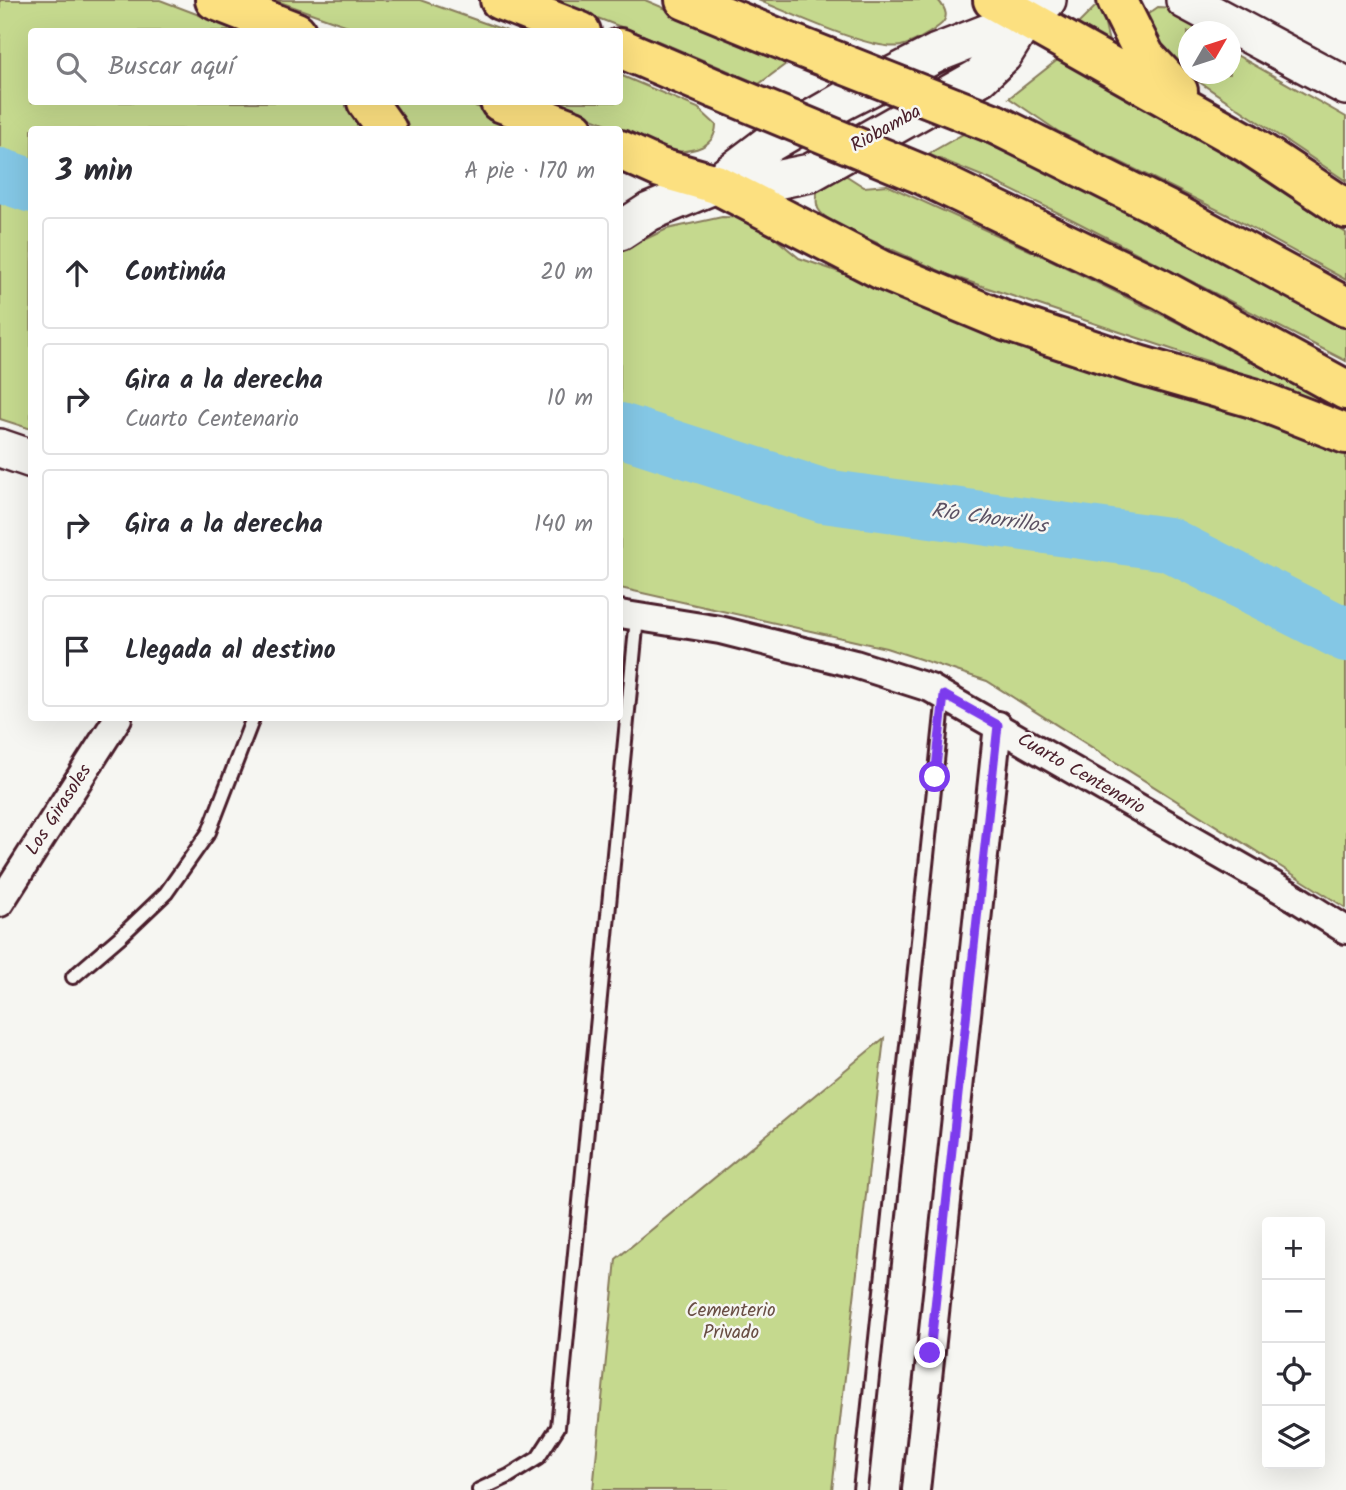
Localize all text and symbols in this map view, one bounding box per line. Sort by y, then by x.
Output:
north arrow [1178,21,1241,84]
search box [28,28,623,105]
text: Buscar aquí [108,46,234,88]
icon: search [52,48,90,86]
street label: Riobamba [845,97,927,161]
text: 3 min [56,148,133,196]
text: A pie · 170 m [464,154,595,190]
text: Continúa [125,252,226,294]
icon: ahead [58,254,96,292]
text: 20 m [541,255,593,291]
text: Gira a la derecha [125,360,323,402]
icon: right [58,380,96,418]
text: 10 m [547,381,593,417]
text: Cuarto Centenario [125,402,299,438]
water label: Río Chorrillos [929,495,1051,544]
text: Gira a la derecha [125,504,323,546]
icon: right [58,506,96,544]
text: 140 m [534,507,593,543]
text: Llegada al destino [125,630,336,672]
icon: arrive [58,632,96,670]
street label: Cuarto Centenario [1011,725,1151,823]
street label: Los Girasoles [18,758,100,862]
route start [919,761,950,792]
map controls [1262,1217,1325,1469]
button: + [1262,1217,1325,1280]
button: − [1262,1280,1325,1343]
park label: Cementerio Privado [686,1296,776,1348]
route end [914,1337,945,1368]
button: locate [1262,1343,1325,1406]
button: layers [1262,1406,1325,1469]

